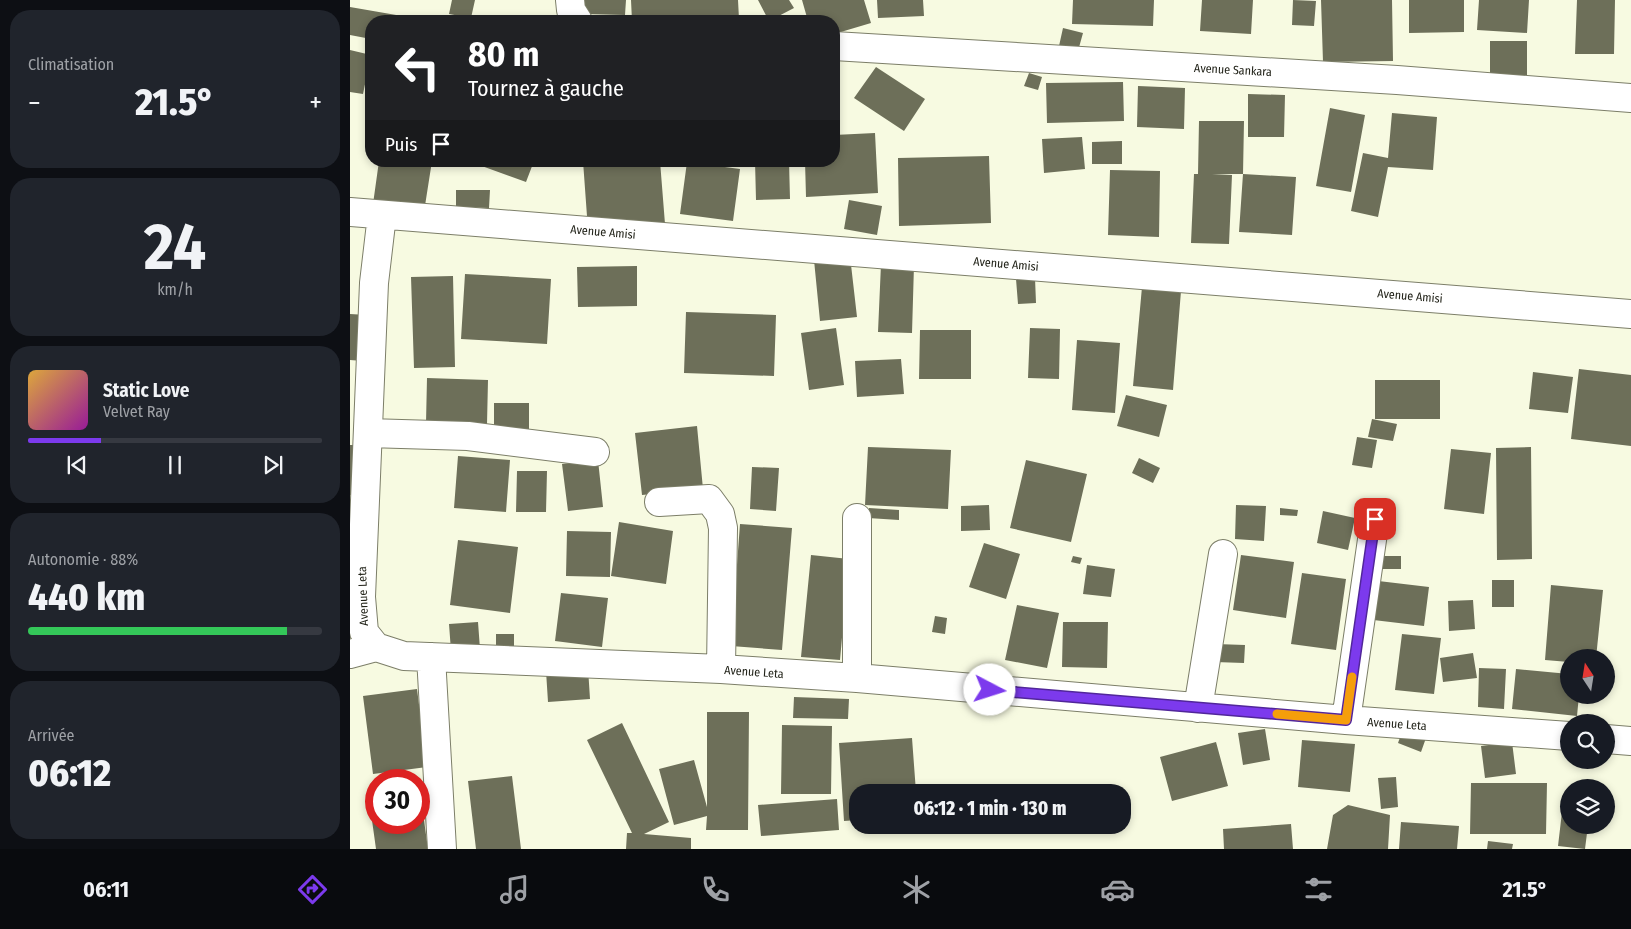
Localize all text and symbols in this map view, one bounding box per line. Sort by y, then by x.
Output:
text: 80 m [468,33,540,75]
icon: left [385,35,450,100]
text: Climatisation [28,55,114,74]
street label: Avenue Sankara [1194,61,1272,79]
text: Tournez à gauche [468,75,624,102]
text: 21.5° [135,79,215,125]
text: − [28,86,41,119]
text: + [309,86,322,119]
icon: arrive [427,130,455,158]
text: Puis [385,133,417,156]
text: 24 [144,208,206,286]
street label: Avenue Amisi [570,222,636,242]
street label: Avenue Amisi [973,254,1039,274]
text: km/h [157,280,193,299]
street label: Avenue Amisi [1377,286,1443,306]
text: Static Love [103,379,190,402]
text: Velvet Ray [103,402,170,421]
icon: previous [63,451,91,479]
icon: pause [161,451,189,479]
icon: next [259,451,287,479]
pin [1354,498,1396,540]
icon: arrive [1361,505,1389,533]
text: Autonomie · 88% [28,550,138,569]
street label: Avenue Leta [355,566,371,626]
text: 440 km [28,574,145,620]
north arrow [1560,649,1615,704]
map controls [1560,649,1615,834]
street label: Avenue Leta [724,663,784,681]
position arrow [963,663,1015,715]
button: search [1560,714,1615,769]
street label: Avenue Leta [1367,715,1427,733]
text: Arrivée [28,726,74,745]
text: 06:12 [28,750,111,796]
speed limit sign: 30 [365,769,430,834]
button: layers [1560,779,1615,834]
text: 06:12 · 1 min · 130 m [913,797,1067,820]
icon: directions [295,872,330,907]
icon: music [497,872,532,907]
icon: phone [698,872,733,907]
icon: climate [899,872,934,907]
icon: car [1100,872,1135,907]
icon: filters [1301,872,1336,907]
text: 06:11 [83,876,129,903]
text: 21.5° [1503,876,1548,903]

